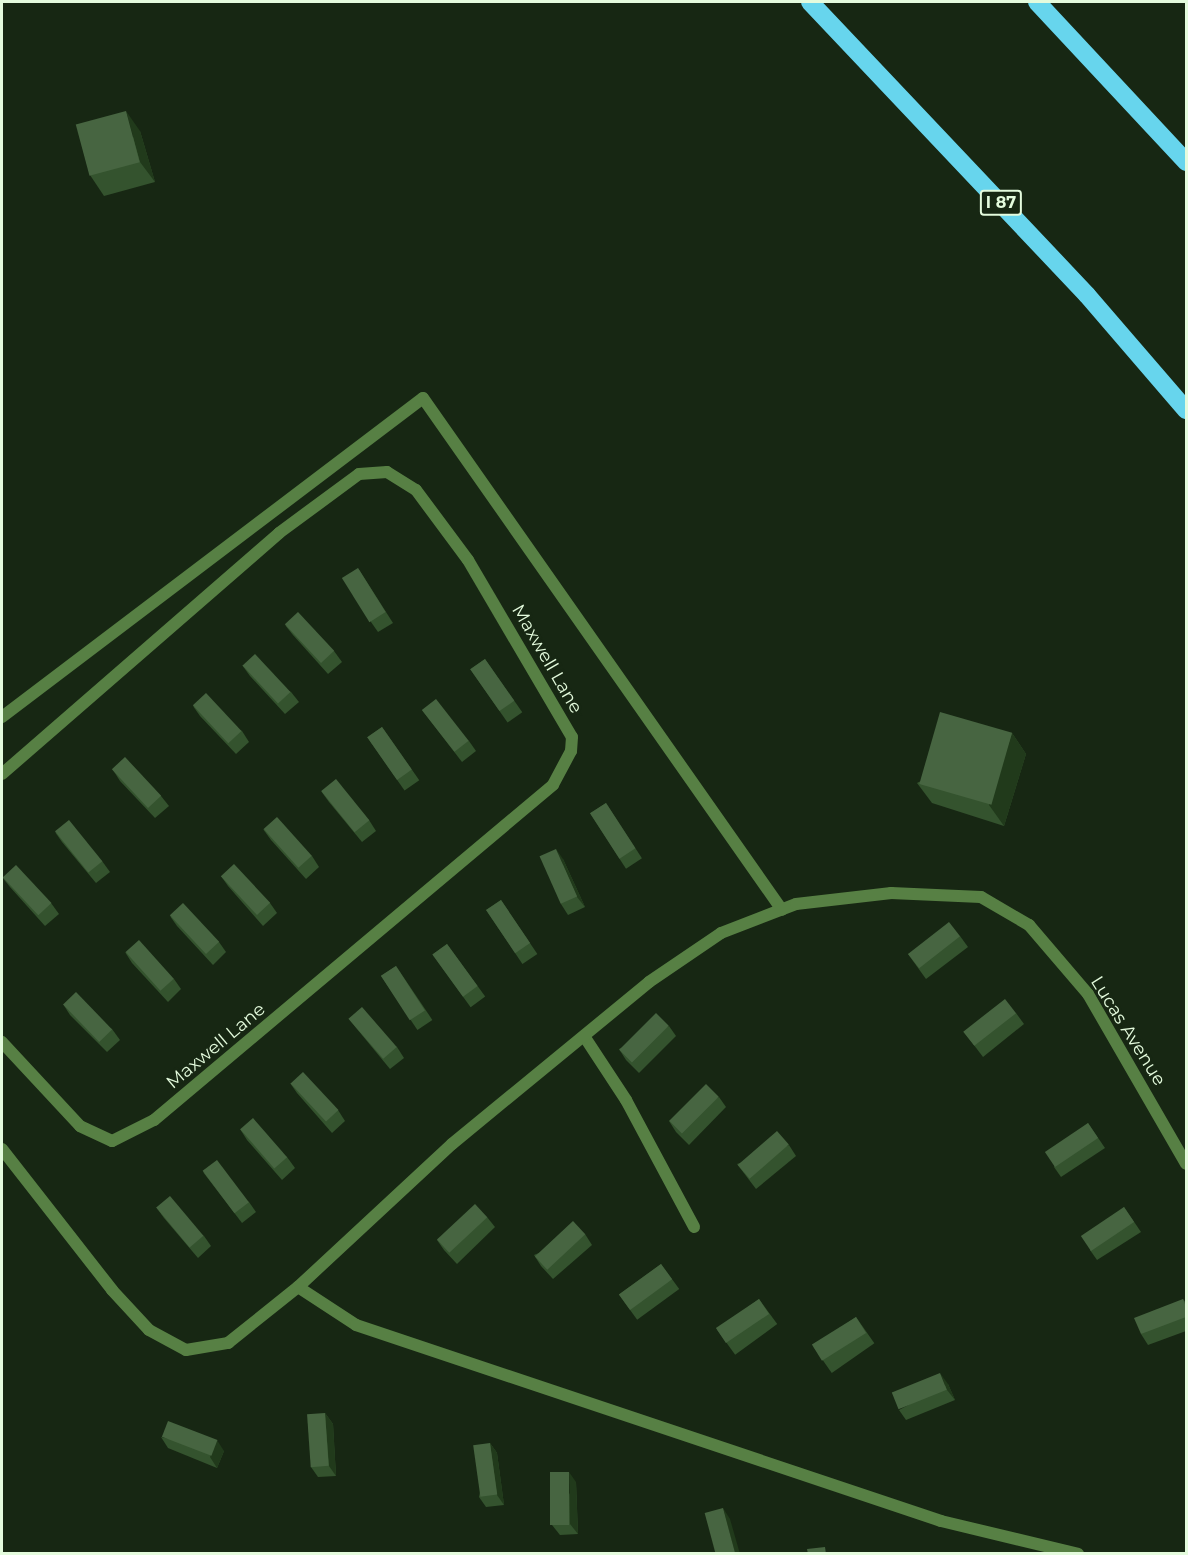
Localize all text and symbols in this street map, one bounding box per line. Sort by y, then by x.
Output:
road number: I 87 [978,190,1024,216]
street label: Maxwell Lane [507,601,587,717]
street label: Lucas Avenue [1086,972,1170,1090]
street label: Maxwell Lane [162,998,270,1094]

